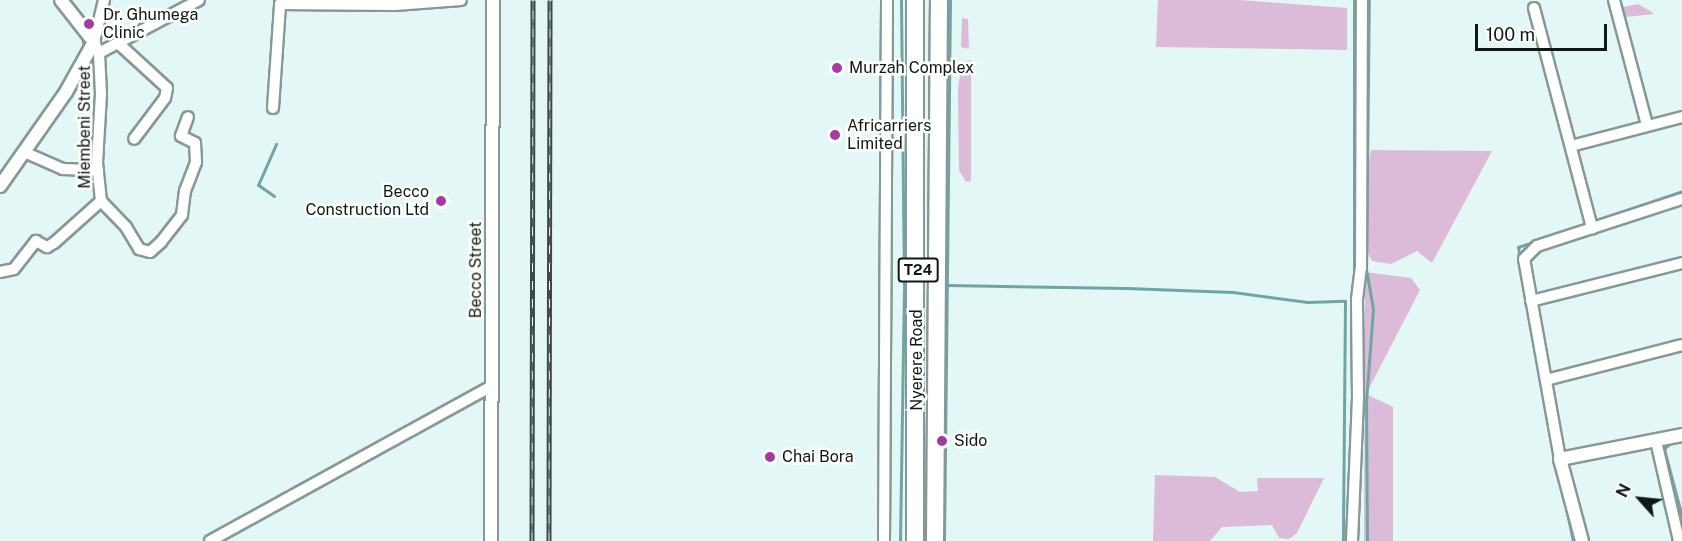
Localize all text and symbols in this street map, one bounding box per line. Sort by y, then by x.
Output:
place label: Dr. Ghumega Clinic [103,5,198,43]
scale bar [1478,12,1610,50]
marker: Dr. Ghumega Clinic [80,15,98,33]
text: 100 m [1486,24,1535,45]
place label: Murzah Complex [849,58,974,78]
marker: Murzah Complex [830,61,844,75]
street label: Miembeni Street [75,65,95,189]
place label: Africarriers Limited [847,116,931,154]
marker: Africarriers Limited [828,128,842,142]
place label: Becco Construction Ltd [305,182,429,220]
marker: Becco Construction Ltd [434,194,448,208]
street label: Becco Street [466,222,486,318]
road number: T24 [897,258,939,282]
street label: Nyerere Road [907,309,927,411]
place label: Sido [954,431,987,451]
marker: Sido [935,434,949,448]
place label: Chai Bora [782,447,854,467]
marker: Chai Bora [763,450,777,464]
north arrow [1610,469,1670,529]
text: N [1612,481,1635,500]

